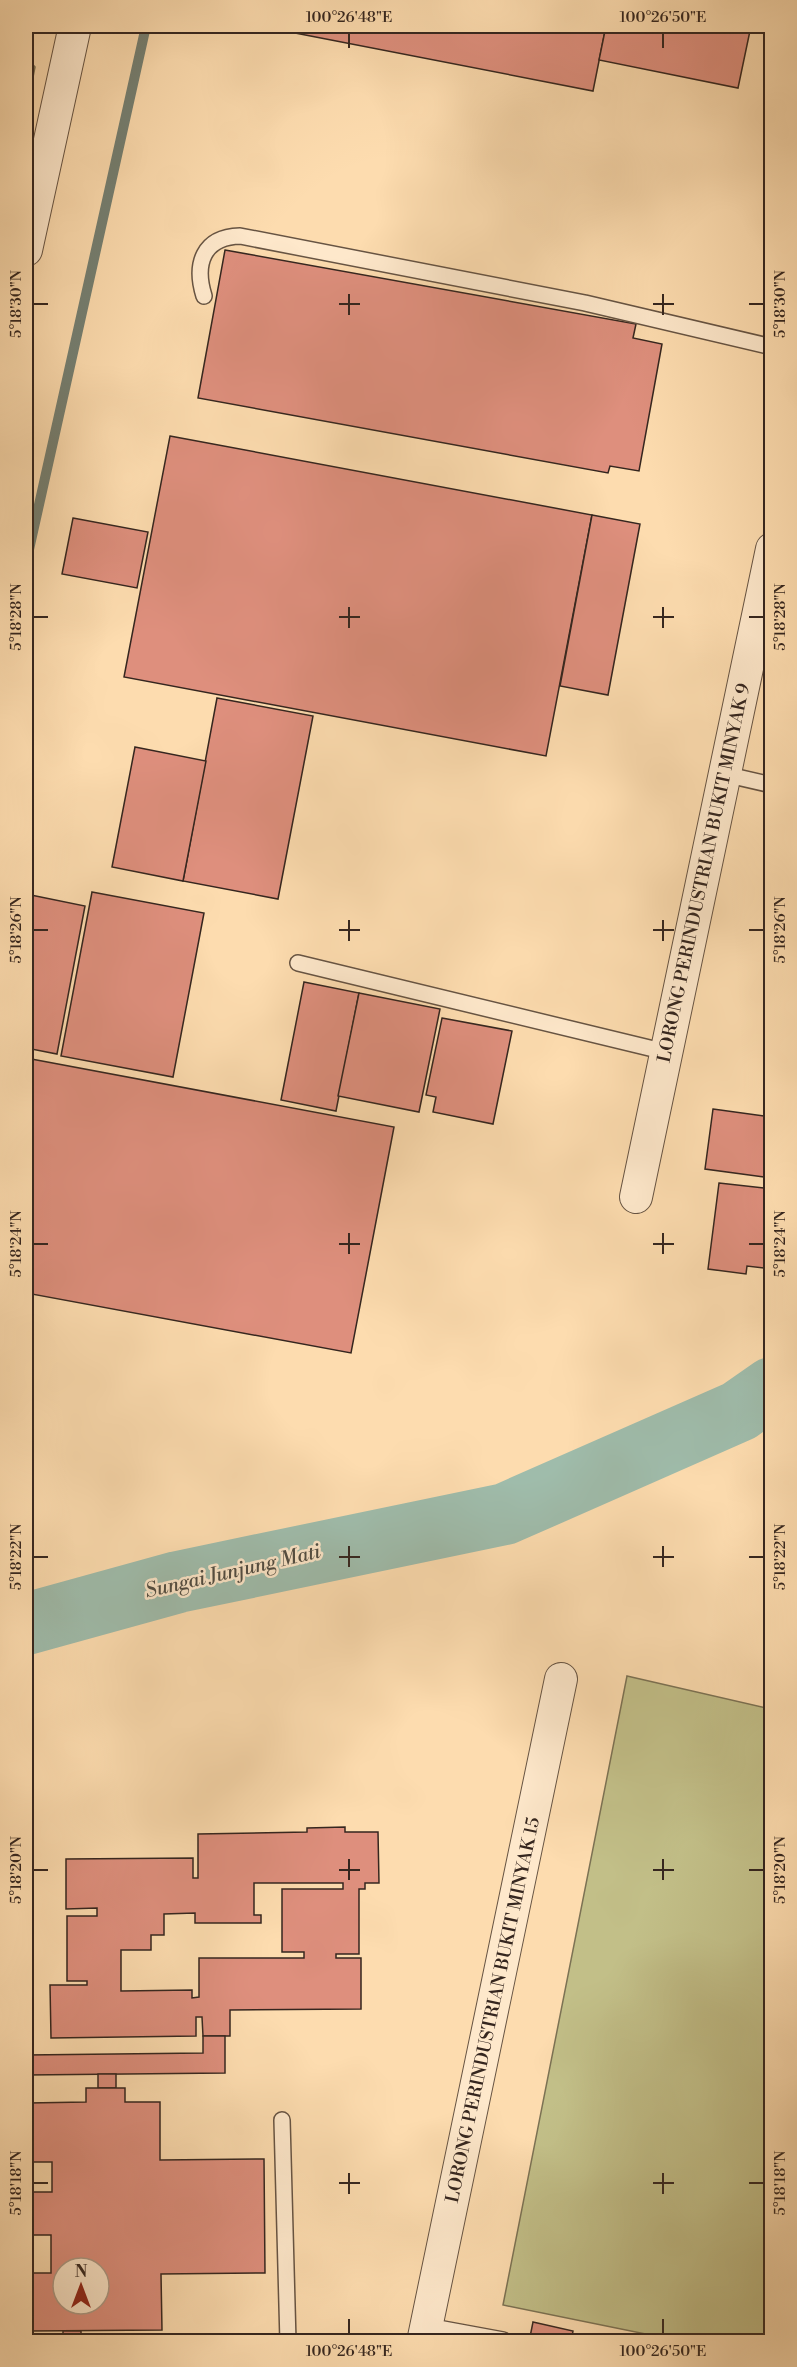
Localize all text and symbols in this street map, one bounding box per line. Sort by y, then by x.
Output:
text: 100°26'48"E [306,8,392,27]
text: 100°26'50"E [620,8,706,27]
text: 5°18'30"N [7,270,26,338]
text: 5°18'30"N [771,270,790,338]
text: 5°18'28"N [7,583,26,651]
text: 5°18'28"N [771,583,790,651]
street label: LORONG PERINDUSTRIAN BUKIT MINYAK 9 [653,681,755,1065]
text: 5°18'26"N [7,896,26,964]
text: 5°18'26"N [771,896,790,964]
text: 5°18'24"N [7,1210,26,1278]
text: 5°18'24"N [771,1210,790,1278]
text: 5°18'22"N [7,1524,26,1590]
text: 5°18'22"N [771,1524,790,1590]
water label: Sungai Junjung Mati [143,1539,324,1604]
street label: LORONG PERINDUSTRIAN BUKIT MINYAK 15 [441,1815,545,2205]
text: 5°18'20"N [7,1836,26,1904]
text: 5°18'20"N [771,1836,790,1904]
text: 5°18'18"N [7,2151,26,2215]
text: 5°18'18"N [771,2151,790,2215]
north arrow [51,2256,111,2316]
text: N [75,2262,88,2282]
text: 100°26'48"E [306,2342,392,2361]
text: 100°26'50"E [620,2342,706,2361]

